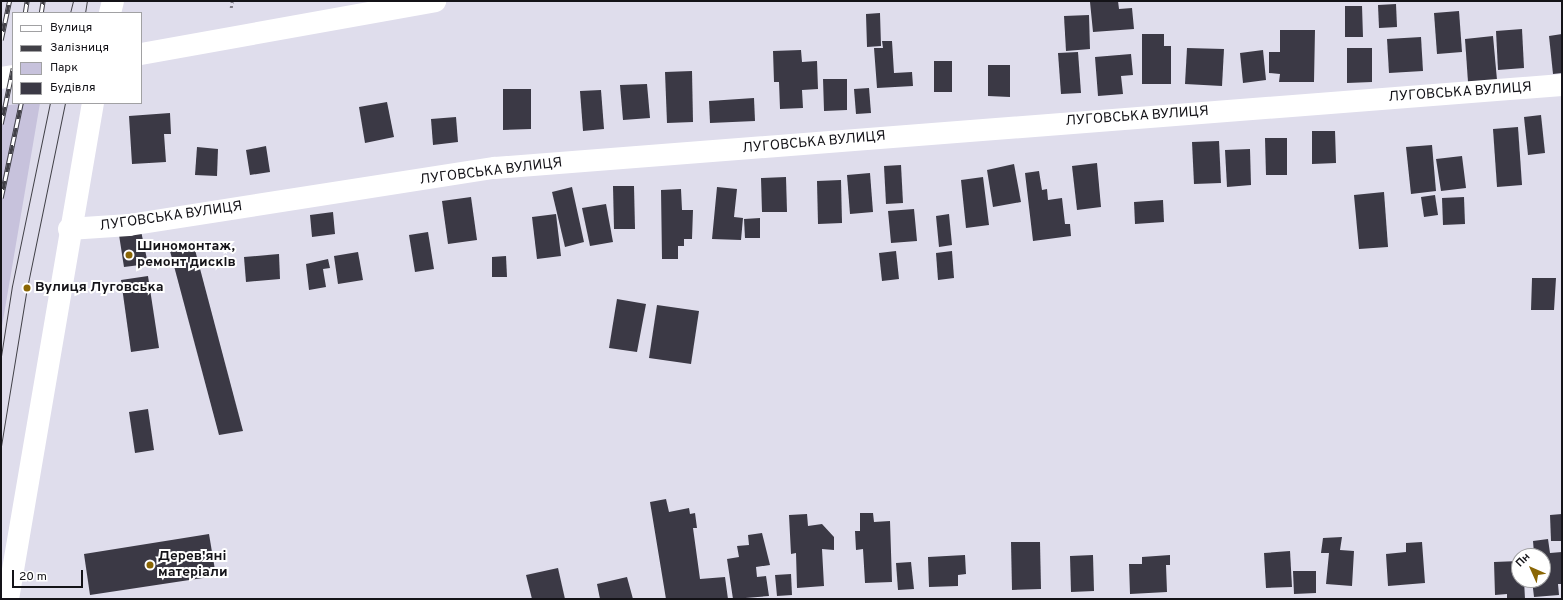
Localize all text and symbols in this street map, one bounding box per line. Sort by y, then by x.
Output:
legend [12,12,142,104]
text: Вулиця [50,20,92,36]
text: Залізниця [50,40,109,56]
text: Парк [50,60,78,76]
text: Будівля [50,80,96,96]
street label: ЛУГОВСЬКА ВУЛИЦЯ [1387,80,1533,106]
street label: ЛУГОВСЬКА ВУЛИЦЯ [1064,104,1210,130]
street label: ЛУГОВСЬКА ВУЛИЦЯ [741,128,887,158]
street label: ЛУГОВСЬКА ВУЛИЦЯ [418,155,564,189]
street label: ЛУГОВСЬКА ВУЛИЦЯ [98,199,244,235]
place label: Шиномонтаж, ремонт дисків [137,239,236,272]
marker: Шиномонтаж, ремонт дисків [124,250,134,260]
place label: Вулиця Луговська [35,280,163,296]
marker: Вулиця Луговська [22,283,32,293]
north arrow [1511,548,1551,588]
place label: Дерев'янi матерiали [158,549,228,582]
text: Пн [1513,550,1533,570]
marker: Дерев'янi матерiали [145,560,155,570]
scale bar [14,562,85,588]
text: 20 m [19,569,47,585]

